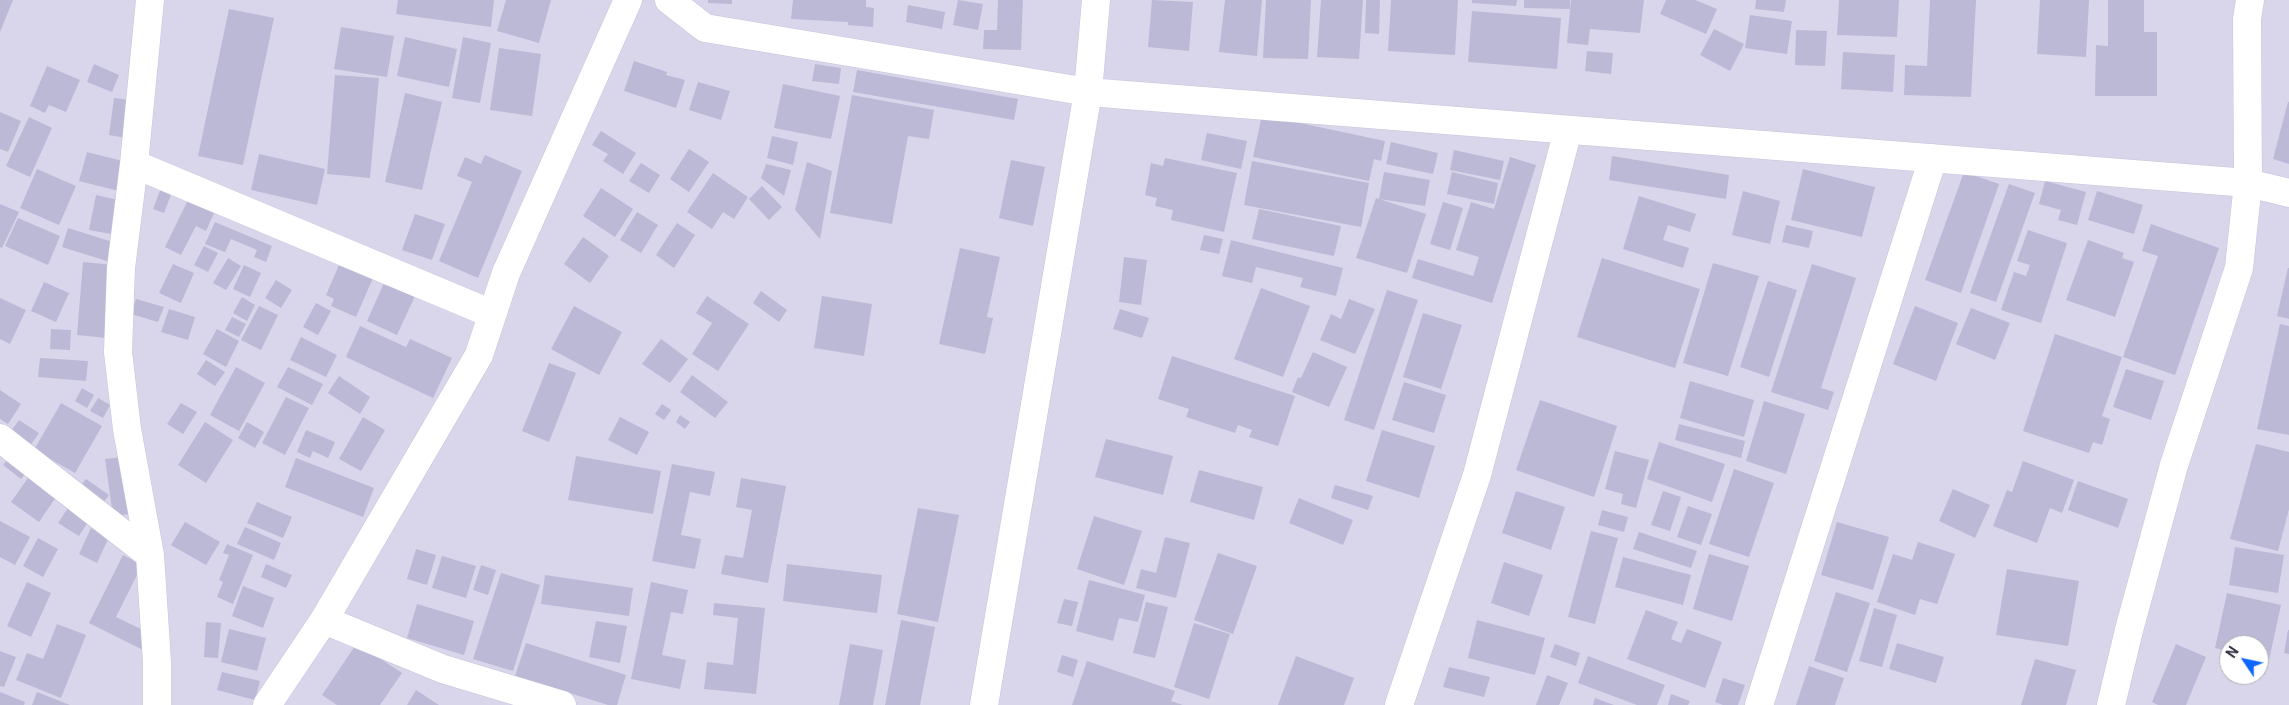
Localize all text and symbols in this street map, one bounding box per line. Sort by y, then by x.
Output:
north arrow [2219,635,2269,685]
text: N [2223,644,2242,661]

